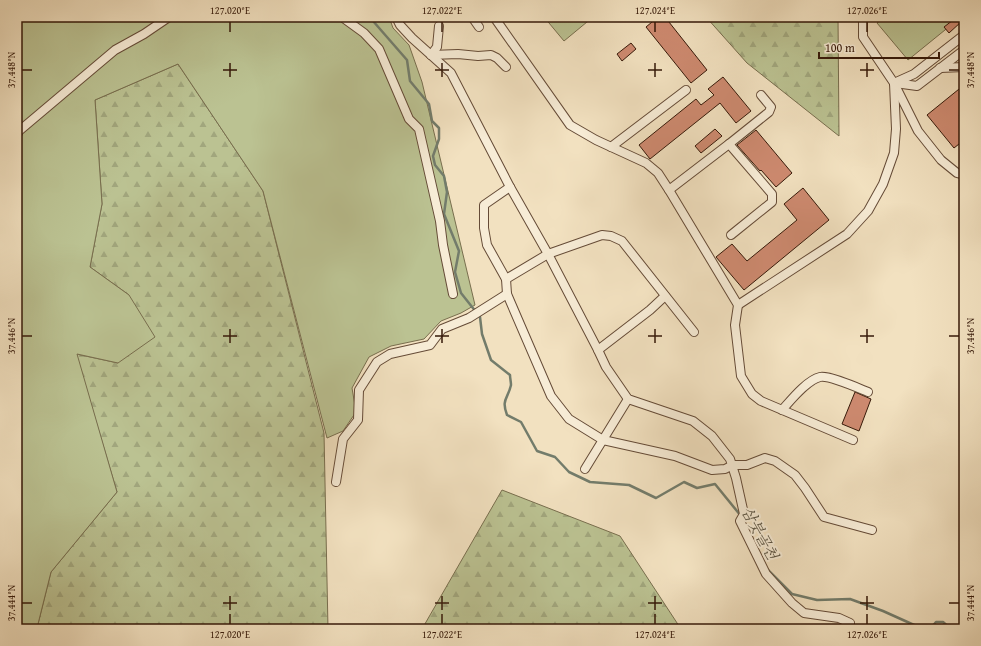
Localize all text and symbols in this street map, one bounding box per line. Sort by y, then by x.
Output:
text: 127.020°E [210,3,250,18]
text: 127.022°E [422,3,462,18]
text: 127.024°E [635,3,675,18]
text: 127.026°E [847,3,887,18]
scale bar [819,34,939,60]
text: 100 m [825,39,855,56]
text: 37.448°N [4,51,19,88]
text: 37.448°N [963,51,978,88]
text: 37.446°N [4,317,19,354]
text: 37.446°N [963,317,978,354]
water label: 삼붓골천 [737,503,784,565]
text: 37.444°N [4,584,19,621]
text: 37.444°N [963,584,978,621]
text: 127.020°E [210,627,250,642]
text: 127.022°E [422,627,462,642]
text: 127.024°E [635,627,675,642]
text: 127.026°E [847,627,887,642]

